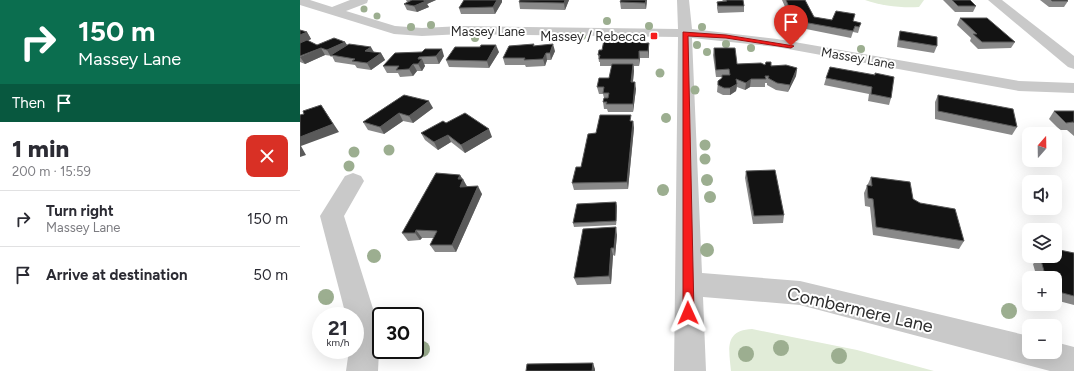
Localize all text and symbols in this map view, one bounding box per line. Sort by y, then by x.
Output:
pin [774,5,808,46]
icon: arrive [780,11,802,33]
text: 150 m [78,14,155,48]
icon: right [12,16,64,68]
street label: Massey Lane [451,24,525,39]
place label: Massey / Rebecca [540,29,646,44]
marker: Massey / Rebecca [649,31,659,41]
street label: Massey Lane [820,44,896,72]
text: Massey Lane [78,48,181,70]
icon: arrive [53,92,75,114]
text: Then [12,94,45,112]
north arrow [1022,127,1062,167]
map controls [1022,127,1062,359]
text: 1 min [12,134,69,163]
button: close [246,135,288,177]
text: 200 m · 15:59 [12,164,91,179]
button: sound [1022,175,1062,215]
text: Turn right [46,202,114,220]
icon: right [12,208,34,230]
text: 150 m [247,210,288,228]
text: Massey Lane [46,220,120,235]
button: layers [1022,223,1062,263]
icon: arrive [12,264,34,286]
text: Arrive at destination [46,266,187,284]
text: 50 m [253,266,288,284]
button: + [1022,271,1062,311]
street label: Combermere Lane [785,283,935,338]
position arrow [667,292,709,334]
speed limit sign: 30 [372,307,424,359]
text: 21 [328,316,348,340]
button: − [1022,319,1062,359]
text: km/h [327,336,349,349]

